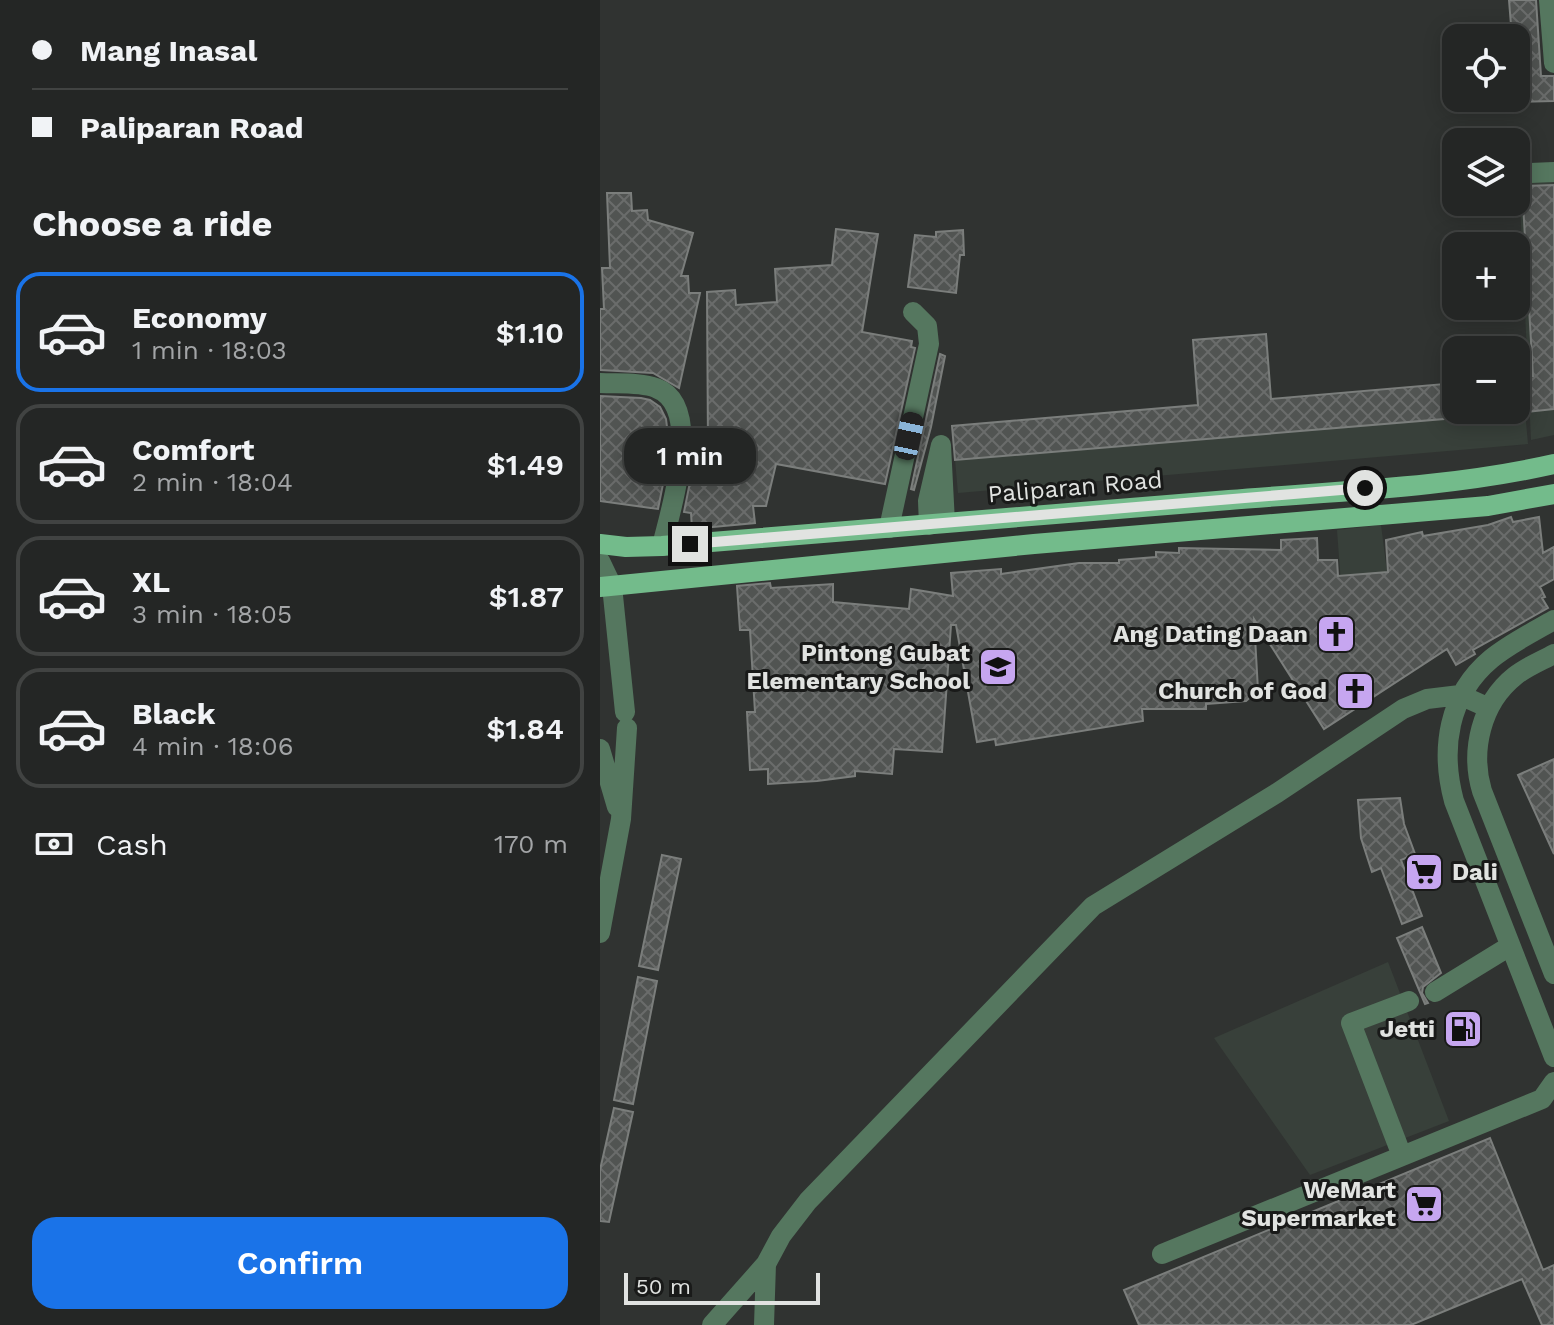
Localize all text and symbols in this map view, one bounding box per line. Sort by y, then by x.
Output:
map controls [1442,24,1530,424]
button: locate [1442,24,1530,112]
text: Mang Inasal [80,33,257,68]
text: Paliparan Road [80,110,304,145]
button: layers [1442,128,1530,216]
text: Choose a ride [32,203,272,245]
button: + [1442,232,1530,320]
icon: car [36,296,108,368]
text: Economy [132,300,267,335]
text: $1.10 [496,315,564,350]
text: 1 min · 18:03 [132,335,287,365]
button: − [1442,336,1530,424]
car [892,410,926,462]
icon: car [36,428,108,500]
callout: 1 min [624,428,756,484]
text: Comfort [132,432,254,467]
text: 1 min [657,441,723,471]
text: $1.49 [487,447,564,482]
street label: Paliparan Road [986,465,1164,509]
text: 2 min · 18:04 [132,467,293,497]
route start [1347,470,1383,506]
route end [672,526,708,562]
icon: car [36,560,108,632]
text: XL [132,564,170,599]
text: $1.87 [489,579,564,614]
text: 3 min · 18:05 [132,599,292,629]
church icon: Ang Dating Daan [1315,613,1357,655]
place label: Ang Dating Daan [1113,620,1308,648]
place label: Pintong Gubat Elementary School [746,639,971,695]
school or university icon: Pintong Gubat Elementary School [977,646,1019,688]
church icon: Church of God [1334,670,1376,712]
place label: Church of God [1158,677,1327,705]
icon: car [36,692,108,764]
text: Black [132,696,216,731]
text: $1.84 [486,711,564,746]
text: 4 min · 18:06 [132,731,293,761]
icon: cash [32,822,76,866]
text: Cash [96,827,168,862]
text: 170 m [494,829,568,859]
supermarket icon: Dali [1403,851,1445,893]
place label: Dali [1452,858,1498,886]
fuel station icon: Jetti [1442,1008,1484,1050]
place label: Jetti [1379,1015,1435,1043]
place label: WeMart Supermarket [1241,1176,1397,1232]
supermarket icon: WeMart Supermarket [1403,1183,1445,1225]
button: Confirm [32,1217,568,1309]
scale bar [624,1269,820,1305]
text: 50 m [636,1274,691,1299]

